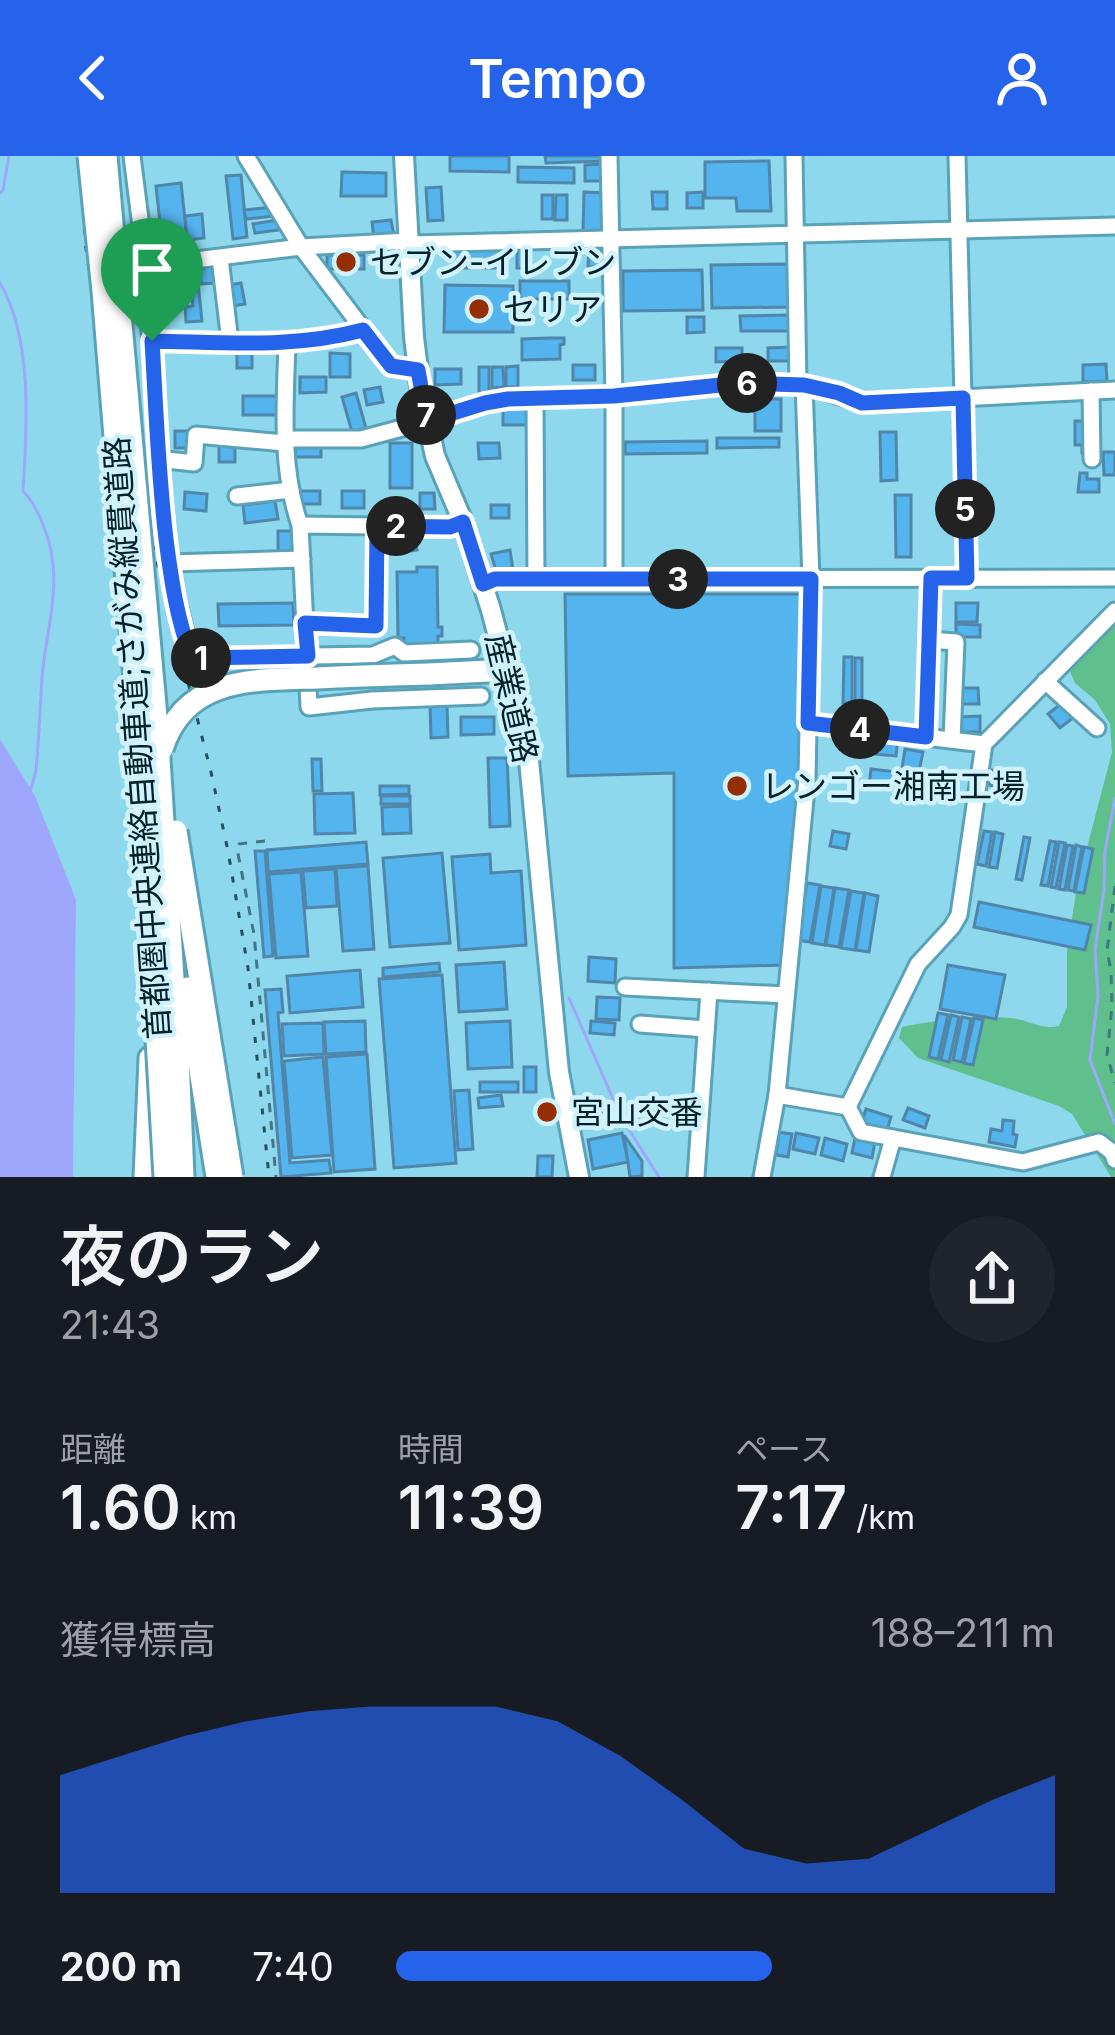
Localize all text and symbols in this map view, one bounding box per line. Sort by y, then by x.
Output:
icon: back [60,45,126,111]
icon: person [989,45,1055,111]
text: Tempo [468,46,647,111]
pin [101,218,203,341]
icon: arrive [119,236,185,302]
place label: セブン-イレブン [370,242,616,282]
marker: セブン-イレブン [333,249,359,275]
place label: セリア [503,289,602,329]
marker: セリア [466,296,492,322]
pin: 6 [717,353,777,413]
text: 6 [736,363,758,403]
pin: 7 [396,385,456,445]
text: 7 [416,395,436,435]
street label: 首都圏中央連絡自動車道;さがみ縦貫道路 [96,435,178,1041]
pin: 5 [935,479,995,539]
text: 5 [954,489,976,529]
pin: 2 [366,496,426,556]
text: 2 [386,506,406,546]
pin: 3 [648,549,708,609]
text: 3 [667,559,689,599]
pin: 1 [171,628,231,688]
street label: 産業道路 [478,629,546,767]
text: 1 [194,638,208,678]
pin: 4 [830,699,890,759]
text: 4 [849,709,871,749]
place label: レンゴー湘南工場 [761,766,1025,806]
marker: レンゴー湘南工場 [724,773,750,799]
place label: 宮山交番 [571,1092,703,1132]
marker: 宮山交番 [534,1099,560,1125]
text: 夜のラン [60,1216,324,1296]
button: share [929,1216,1055,1342]
text: 21:43 [60,1301,160,1348]
text: 距離 [60,1429,126,1469]
text: 時間 [398,1429,464,1469]
text: ペース [735,1429,833,1469]
text: 1.60 [60,1471,181,1543]
text: 11:39 [398,1471,544,1543]
text: 7:17 [735,1471,847,1543]
text: km [181,1497,237,1537]
text: /km [847,1497,915,1537]
text: 188–211 m [871,1609,1055,1656]
text: 獲得標高 [60,1616,216,1663]
text: 200 m [60,1943,182,1990]
text: 7:40 [252,1943,334,1990]

